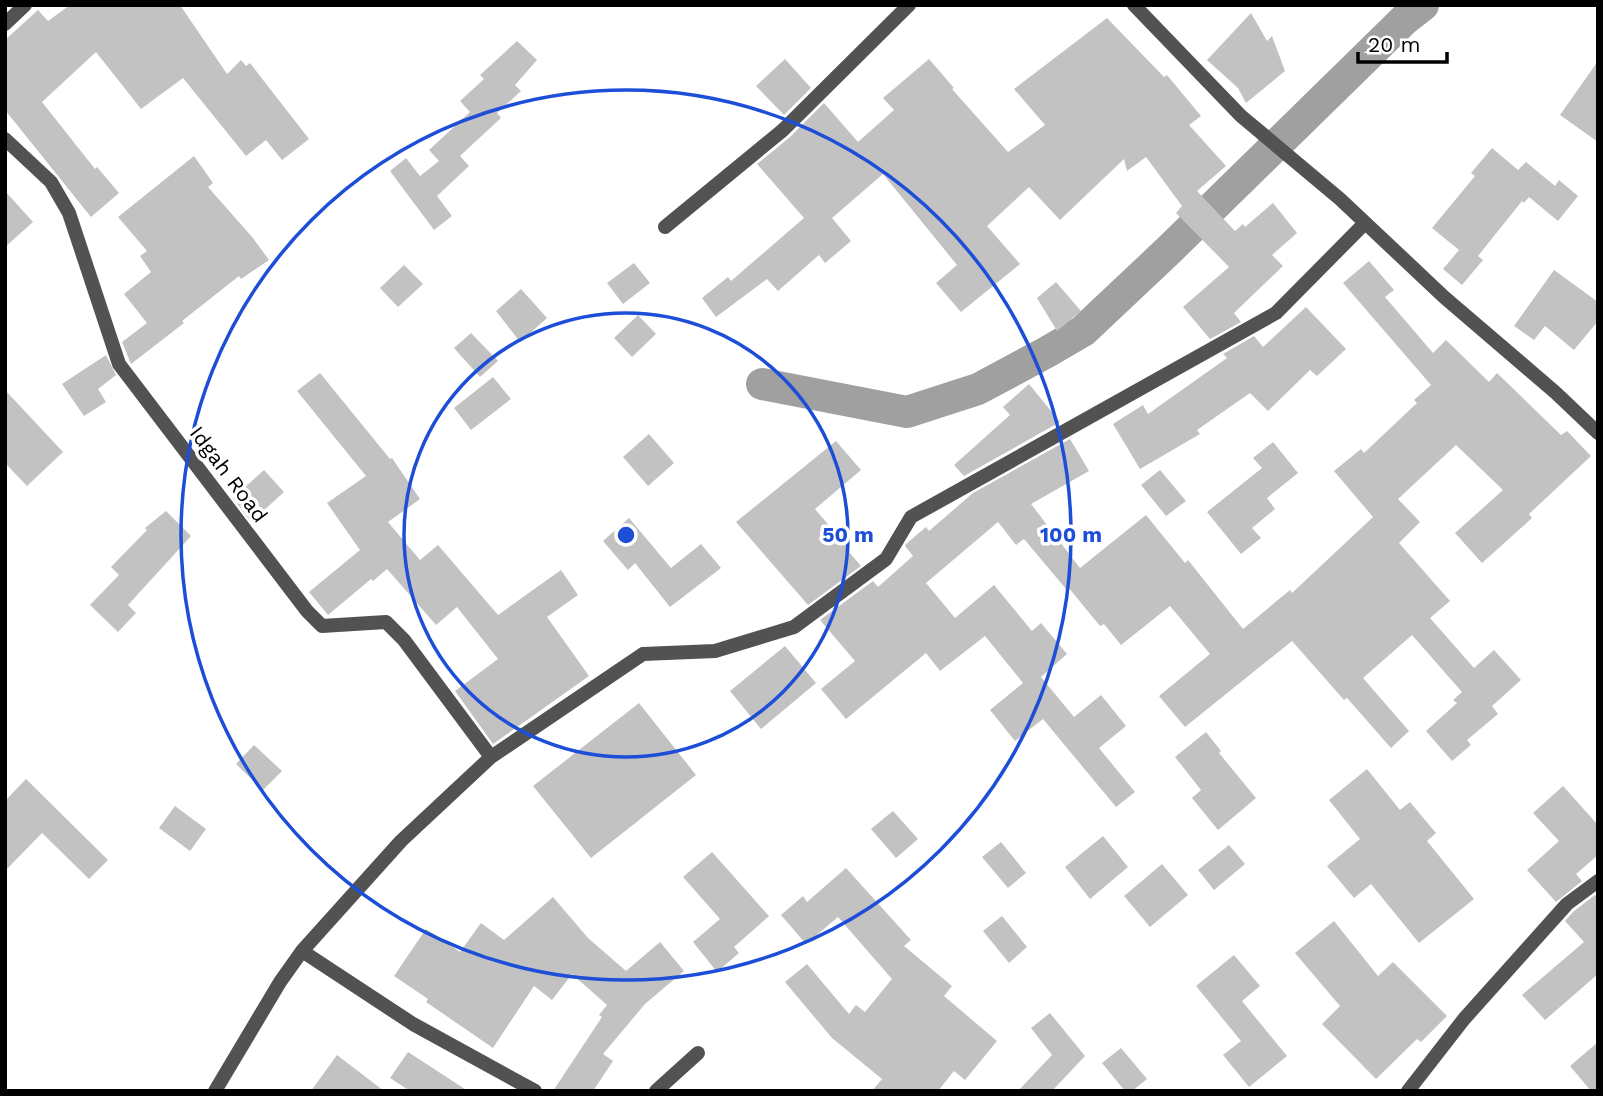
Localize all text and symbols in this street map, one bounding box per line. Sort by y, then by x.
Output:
scale bar [1358,21,1447,65]
text: 20 m [1368,32,1420,57]
street label: Idgah Road [185,421,273,527]
text: 50 m [822,522,874,547]
text: 100 m [1040,522,1102,547]
centre of rings [614,523,638,547]

